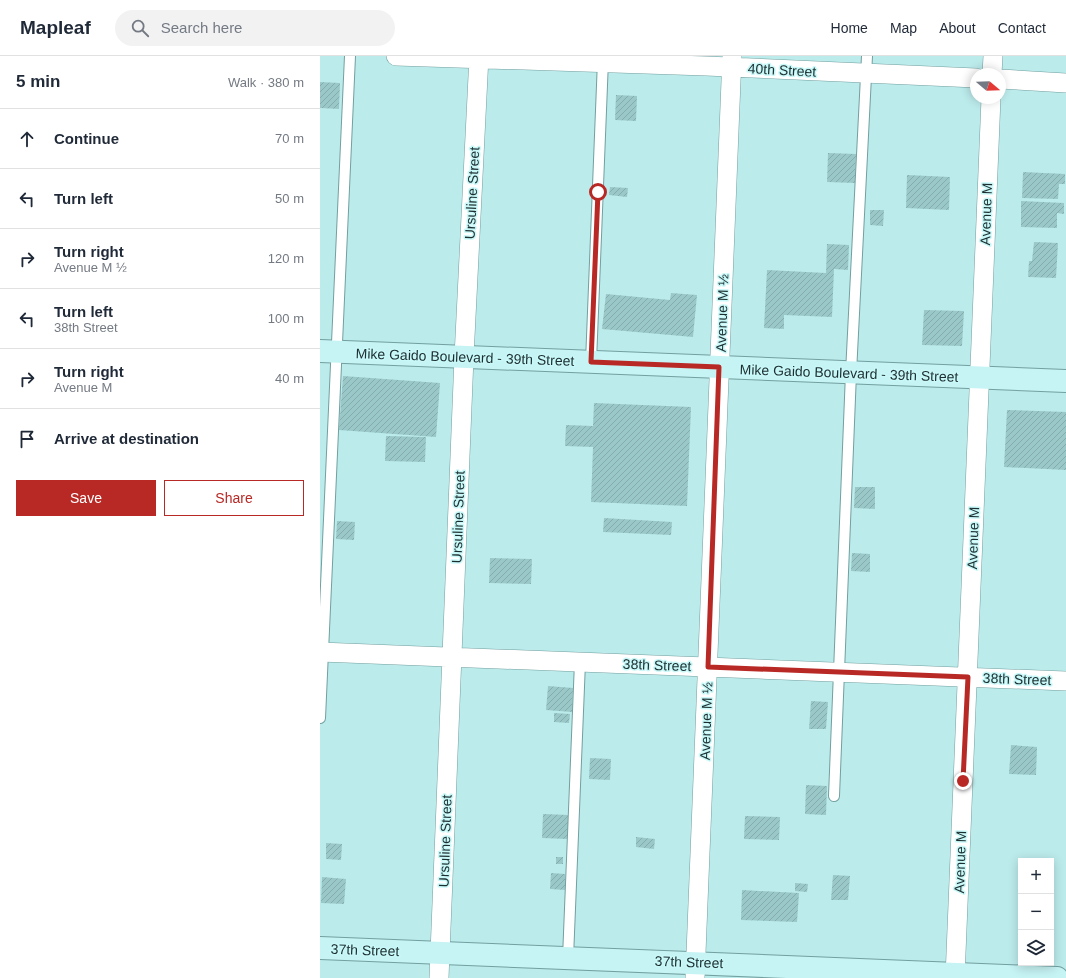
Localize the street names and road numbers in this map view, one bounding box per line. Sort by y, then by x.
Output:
street label: 40th Street [747,60,817,80]
street label: Ursuline Street [462,146,482,240]
street label: Avenue M [977,182,995,246]
street label: Avenue M ½ [713,273,731,352]
street label: Mike Gaido Boulevard - 39th Street [355,345,575,369]
street label: Mike Gaido Boulevard - 39th Street [739,361,959,385]
street label: Ursuline Street [448,470,468,564]
street label: Avenue M [964,506,982,570]
street label: 38th Street [622,656,692,674]
street label: 38th Street [982,670,1052,688]
street label: Avenue M ½ [697,681,715,760]
street label: Ursuline Street [435,794,455,888]
street label: Avenue M [951,830,969,894]
street label: 37th Street [330,941,400,959]
street label: 37th Street [654,953,724,971]

